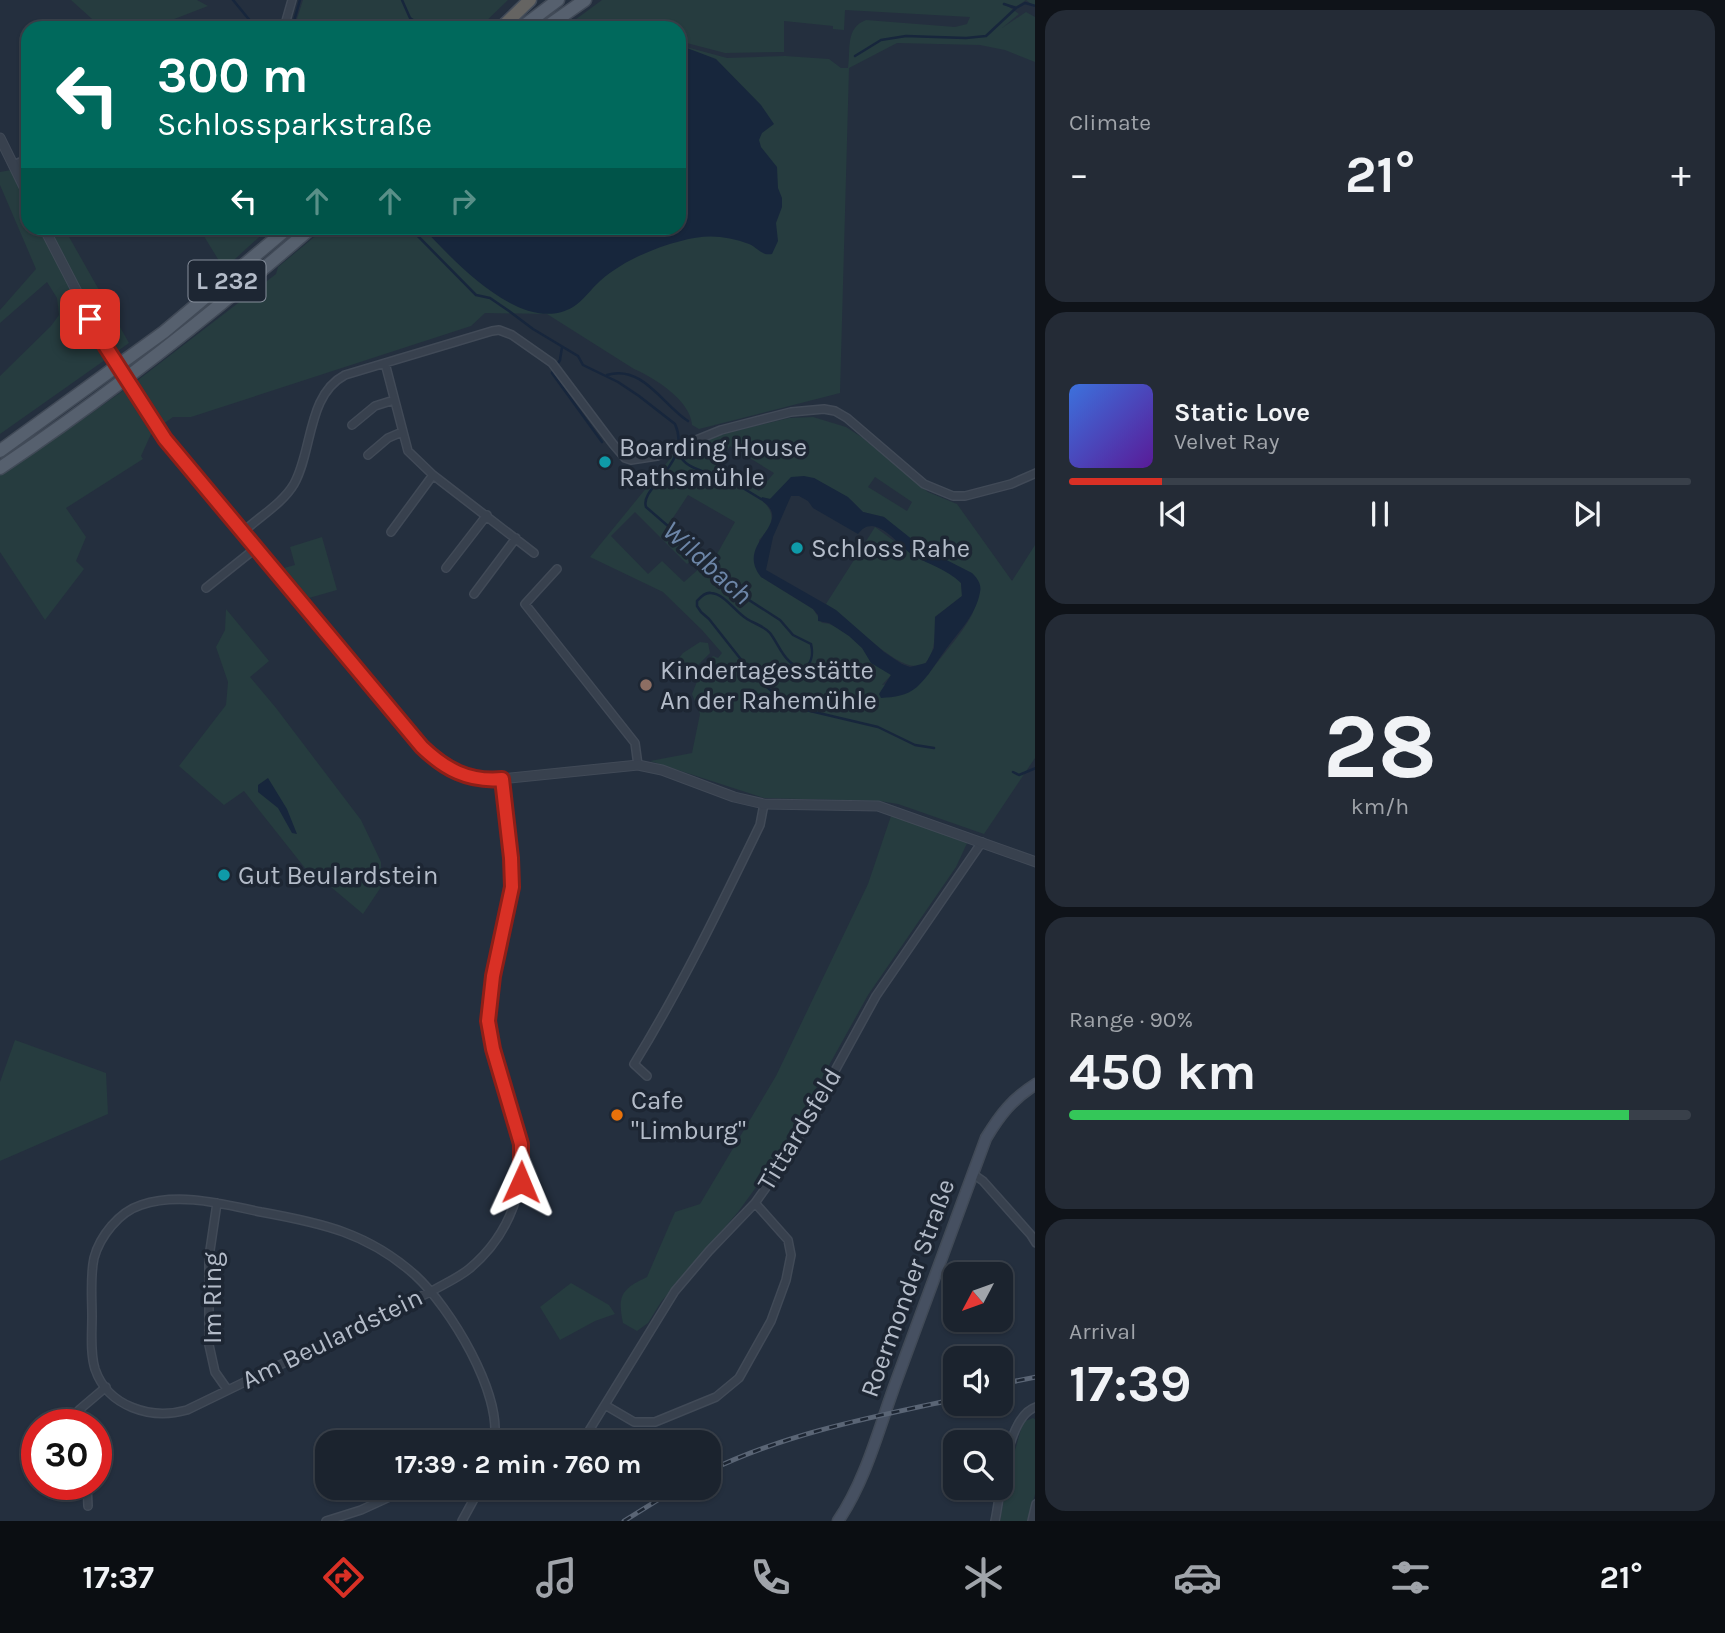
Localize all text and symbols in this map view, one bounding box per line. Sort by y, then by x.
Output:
text: 300 m [157,47,308,104]
icon: left [42,49,133,140]
text: Schlossparkstraße [157,106,432,143]
text: Climate [1069,109,1151,136]
text: 21° [1345,144,1415,205]
text: − [1069,152,1089,197]
text: + [1671,152,1691,197]
icon: left [225,182,263,220]
icon: ahead [298,182,336,220]
icon: ahead [371,182,409,220]
icon: right [444,182,482,220]
road number: L 232 [188,260,266,302]
pin [60,289,120,349]
icon: arrive [71,300,109,338]
text: Static Love [1174,397,1310,428]
text: Velvet Ray [1174,428,1279,455]
place label: Boarding House Rathsmühle [619,432,807,493]
marker: Boarding House Rathsmühle [597,454,613,470]
icon: previous [1154,495,1192,533]
icon: pause [1361,495,1399,533]
icon: next [1568,495,1606,533]
water label: Wildbach [656,514,759,611]
place label: Schloss Rahe [811,533,970,564]
marker: Schloss Rahe [789,540,805,556]
place label: Kindertagesstätte An der Rahemühle [660,655,877,716]
marker: Kindertagesstätte An der Rahemühle [638,677,654,693]
text: 28 [1323,694,1437,800]
text: km/h [1351,793,1409,820]
place label: Gut Beulardstein [238,860,438,891]
marker: Gut Beulardstein [216,867,232,883]
text: Range · 90% [1069,1006,1193,1033]
text: 450 km [1069,1041,1256,1102]
street label: Tittardsfeld [751,1062,848,1196]
place label: Cafe "Limburg" [631,1085,746,1146]
marker: Cafe "Limburg" [609,1107,625,1123]
position arrow [484,1145,558,1219]
street label: Roermonder Straße [854,1175,961,1402]
street label: Im Ring [197,1252,228,1344]
north arrow [943,1262,1013,1332]
map controls [943,1262,1013,1500]
street label: Am Beulardstein [237,1281,428,1396]
text: Arrival [1069,1318,1136,1345]
button: sound [943,1346,1013,1416]
text: 17:39 [1069,1353,1192,1414]
speed limit sign: 30 [21,1409,112,1500]
button: search [943,1430,1013,1500]
text: 17:39 · 2 min · 760 m [395,1449,641,1480]
icon: directions [319,1553,368,1602]
icon: music [532,1553,581,1602]
icon: phone [746,1553,795,1602]
icon: climate [959,1553,1008,1602]
icon: car [1173,1553,1222,1602]
icon: filters [1386,1553,1435,1602]
text: 17:37 [82,1559,154,1596]
text: 21° [1600,1559,1643,1596]

